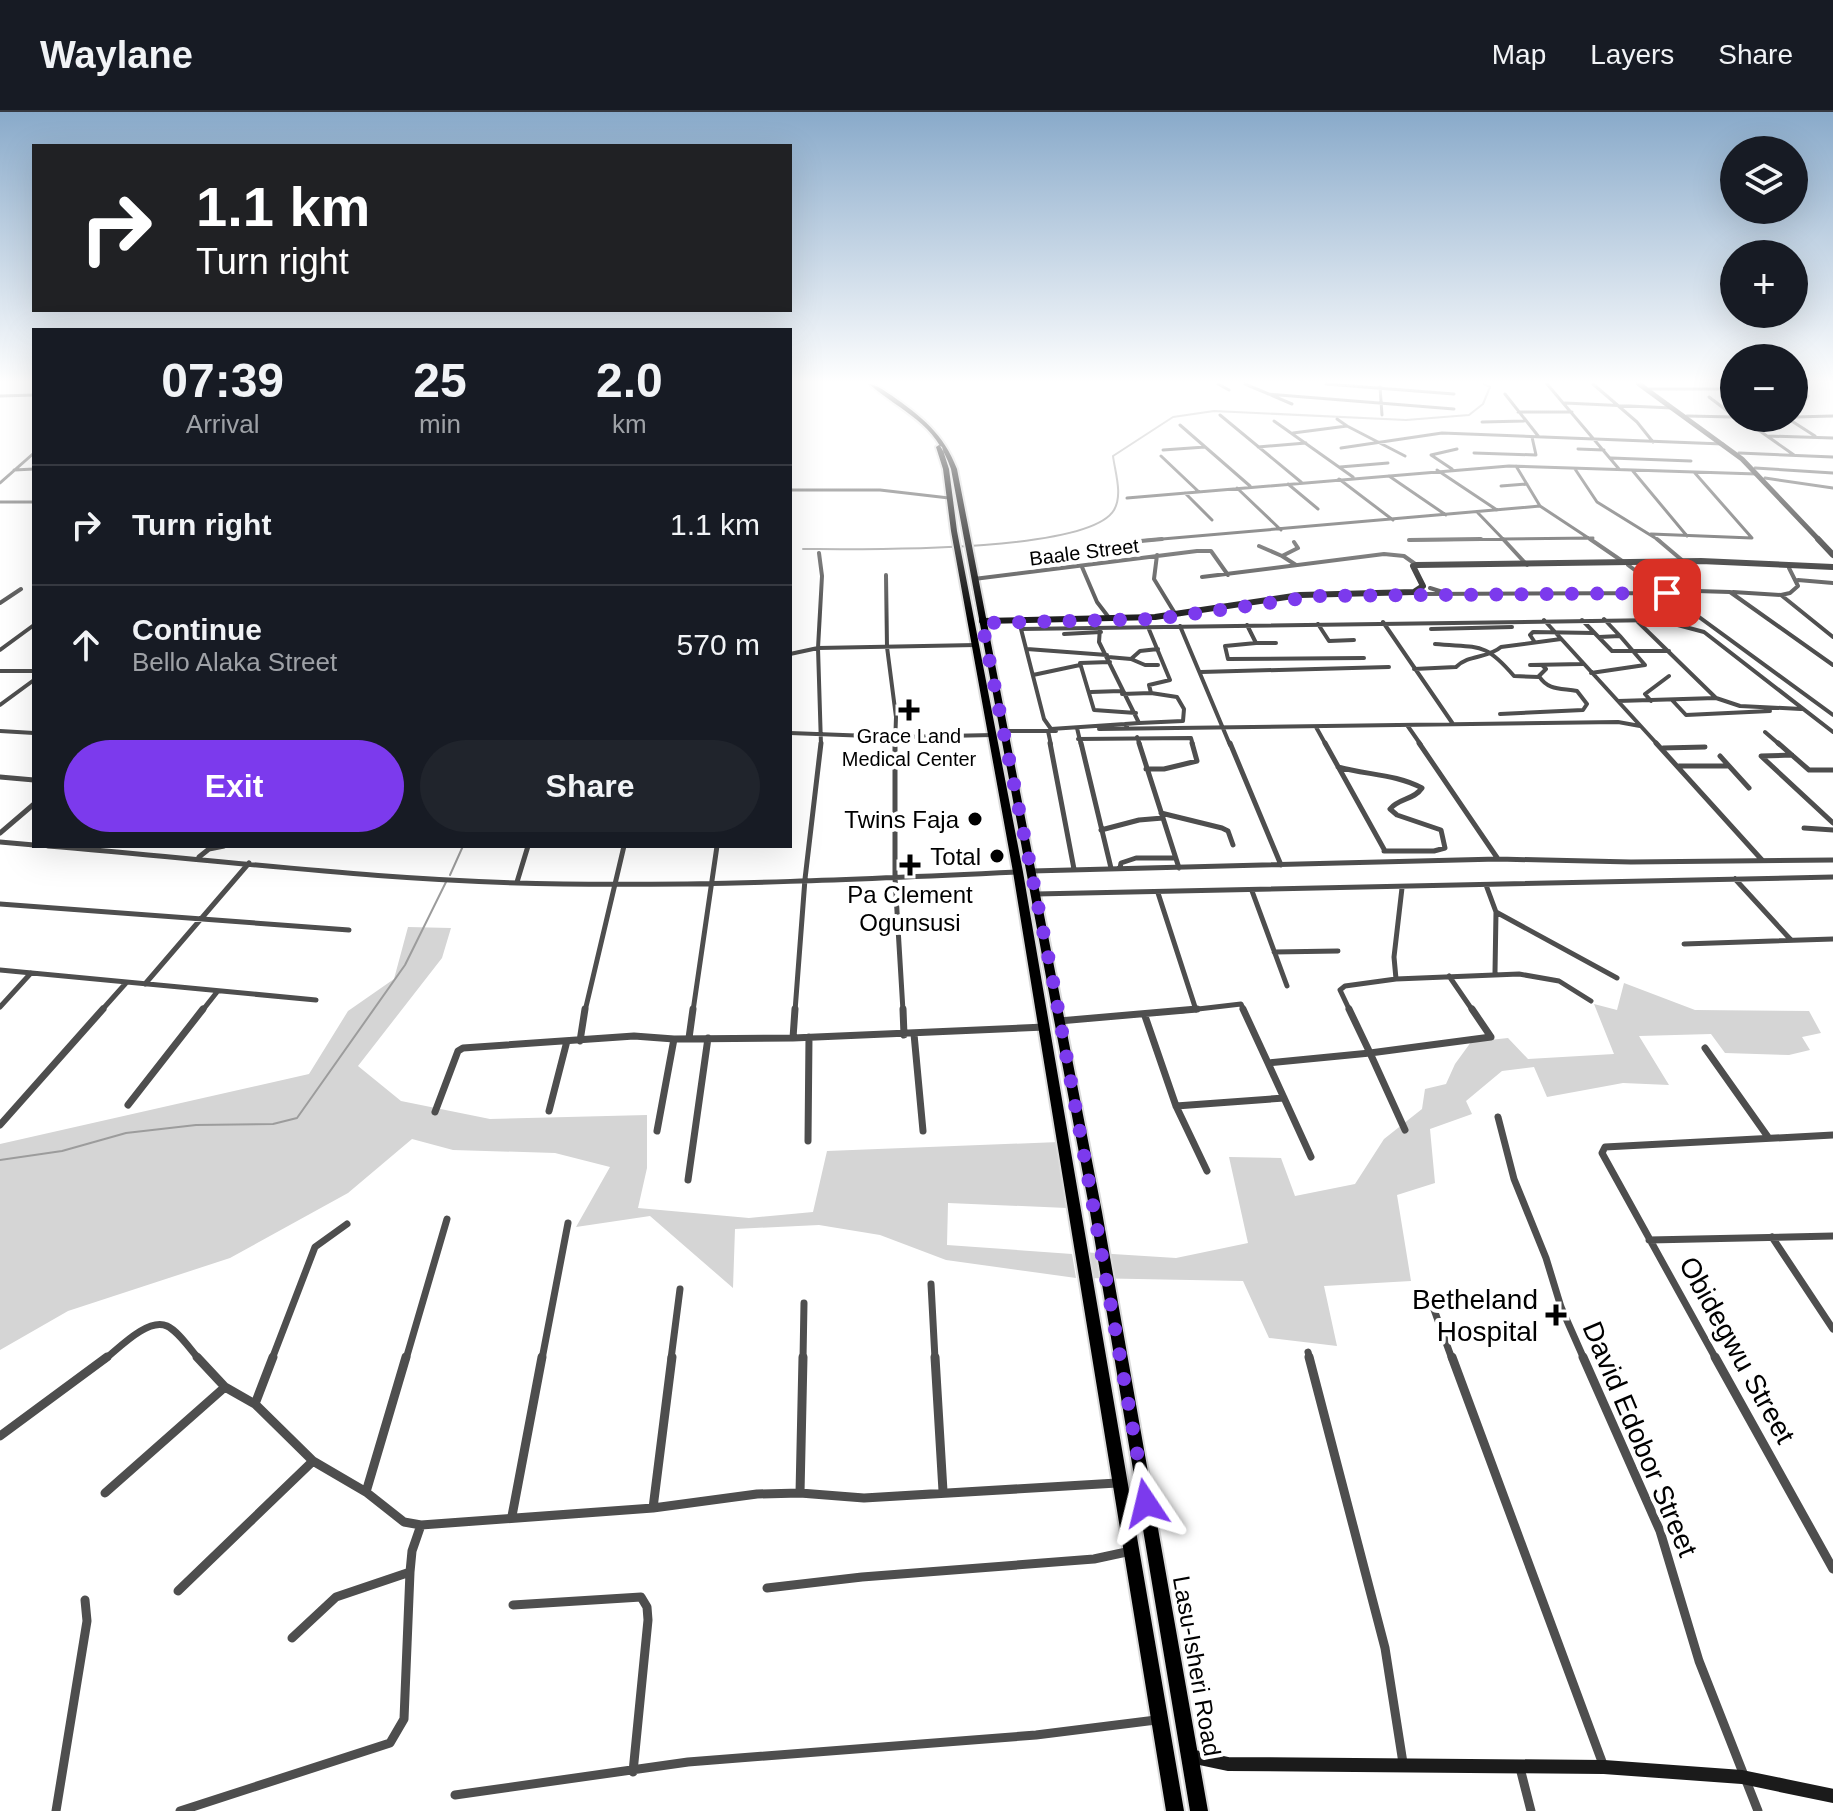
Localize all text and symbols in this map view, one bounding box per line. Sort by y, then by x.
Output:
text: Waylane [40,34,193,76]
text: Map [1492,39,1546,70]
text: Layers [1590,39,1674,70]
text: Share [1718,39,1793,70]
map controls [1720,136,1808,432]
button: layers [1720,136,1808,224]
text: 1.1 km [196,175,370,238]
icon: right [64,176,168,280]
button: + [1720,240,1808,328]
text: Turn right [196,241,349,282]
button: − [1720,344,1808,432]
text: 07:39 [161,354,284,407]
text: 25 [413,354,467,407]
text: 2.0 [596,354,663,407]
text: Arrival [186,409,259,439]
text: min [419,409,461,439]
text: km [612,409,647,439]
icon: right [64,503,108,547]
text: Turn right [132,508,271,541]
text: 1.1 km [670,508,760,541]
street label: Baale Street [1028,534,1140,570]
pin [1633,559,1701,627]
icon: arrive [1645,571,1689,615]
text: Continue [132,613,262,646]
icon: ahead [64,623,108,667]
text: 570 m [677,628,760,661]
text: Bello Alaka Street [132,647,337,677]
marker: Grace Land Medical Center [898,699,920,721]
place label: Grace Land Medical Center [842,725,977,770]
button: Exit [64,740,404,832]
button: Share [420,740,760,832]
place label: Twins Faja [844,806,960,833]
marker: Twins Faja [966,810,984,828]
place label: Total [930,843,981,870]
marker: Total [988,847,1006,865]
marker: Pa Clement Ogunsusi [899,854,921,876]
place label: Pa Clement Ogunsusi [847,881,973,936]
street label: Obidegwu Street [1673,1251,1801,1449]
place label: Betheland Hospital [1412,1284,1538,1347]
marker: Betheland Hospital [1545,1304,1567,1326]
street label: David Edobor Street [1576,1317,1704,1561]
position arrow [1104,1461,1188,1545]
street label: Lasu-Isheri Road [1168,1574,1226,1758]

